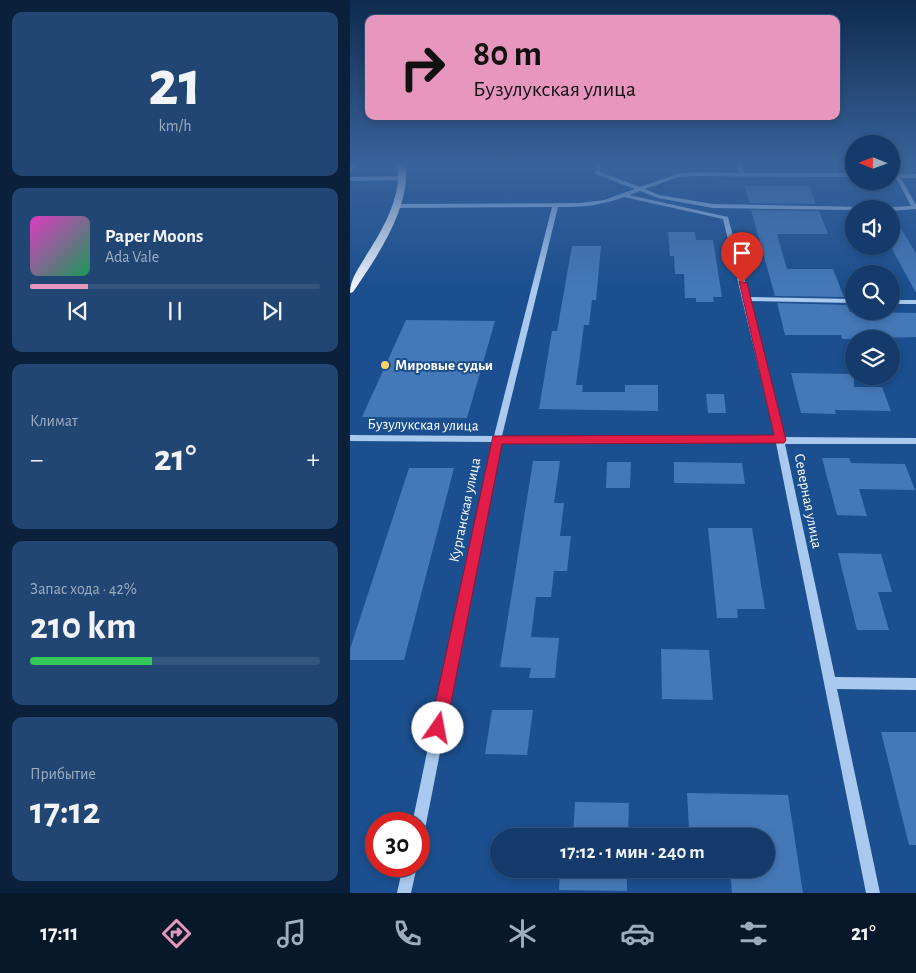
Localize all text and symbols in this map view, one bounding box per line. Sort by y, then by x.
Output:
icon: right [390,35,455,100]
text: 80 m [473,37,542,72]
text: 21 [148,52,202,117]
text: Бузулукская улица [473,78,636,100]
text: km/h [158,118,192,134]
north arrow [845,135,900,190]
map controls [845,135,900,385]
button: sound [845,200,900,255]
text: Paper Moons [105,227,203,246]
pin [721,232,763,283]
icon: arrive [728,239,756,267]
text: Ada Vale [105,249,159,265]
button: search [845,265,900,320]
icon: previous [64,297,92,325]
icon: pause [161,297,189,325]
icon: next [258,297,286,325]
button: layers [845,330,900,385]
place label: Мировые судьи [395,358,493,373]
marker: Мировые судьи [379,359,391,371]
text: Климат [30,413,78,429]
street label: Бузулукская улица [367,417,479,433]
text: 21° [154,440,196,478]
text: − [30,446,43,474]
text: + [307,446,320,474]
street label: Северная улица [791,452,825,550]
street label: Курганская улица [447,456,483,564]
text: Запас хода · 42% [30,581,137,597]
text: 210 km [30,608,137,646]
position arrow [411,701,463,753]
text: Прибытие [30,766,96,782]
text: 17:12 [30,793,100,831]
speed limit sign: 30 [365,812,430,877]
text: 17:12 · 1 мин · 240 m [560,843,705,862]
icon: directions [159,916,194,951]
icon: music [274,916,309,951]
icon: phone [390,916,425,951]
icon: climate [505,916,540,951]
icon: car [620,916,655,951]
icon: filters [736,916,771,951]
text: 17:11 [40,922,78,944]
text: 21° [851,922,876,944]

